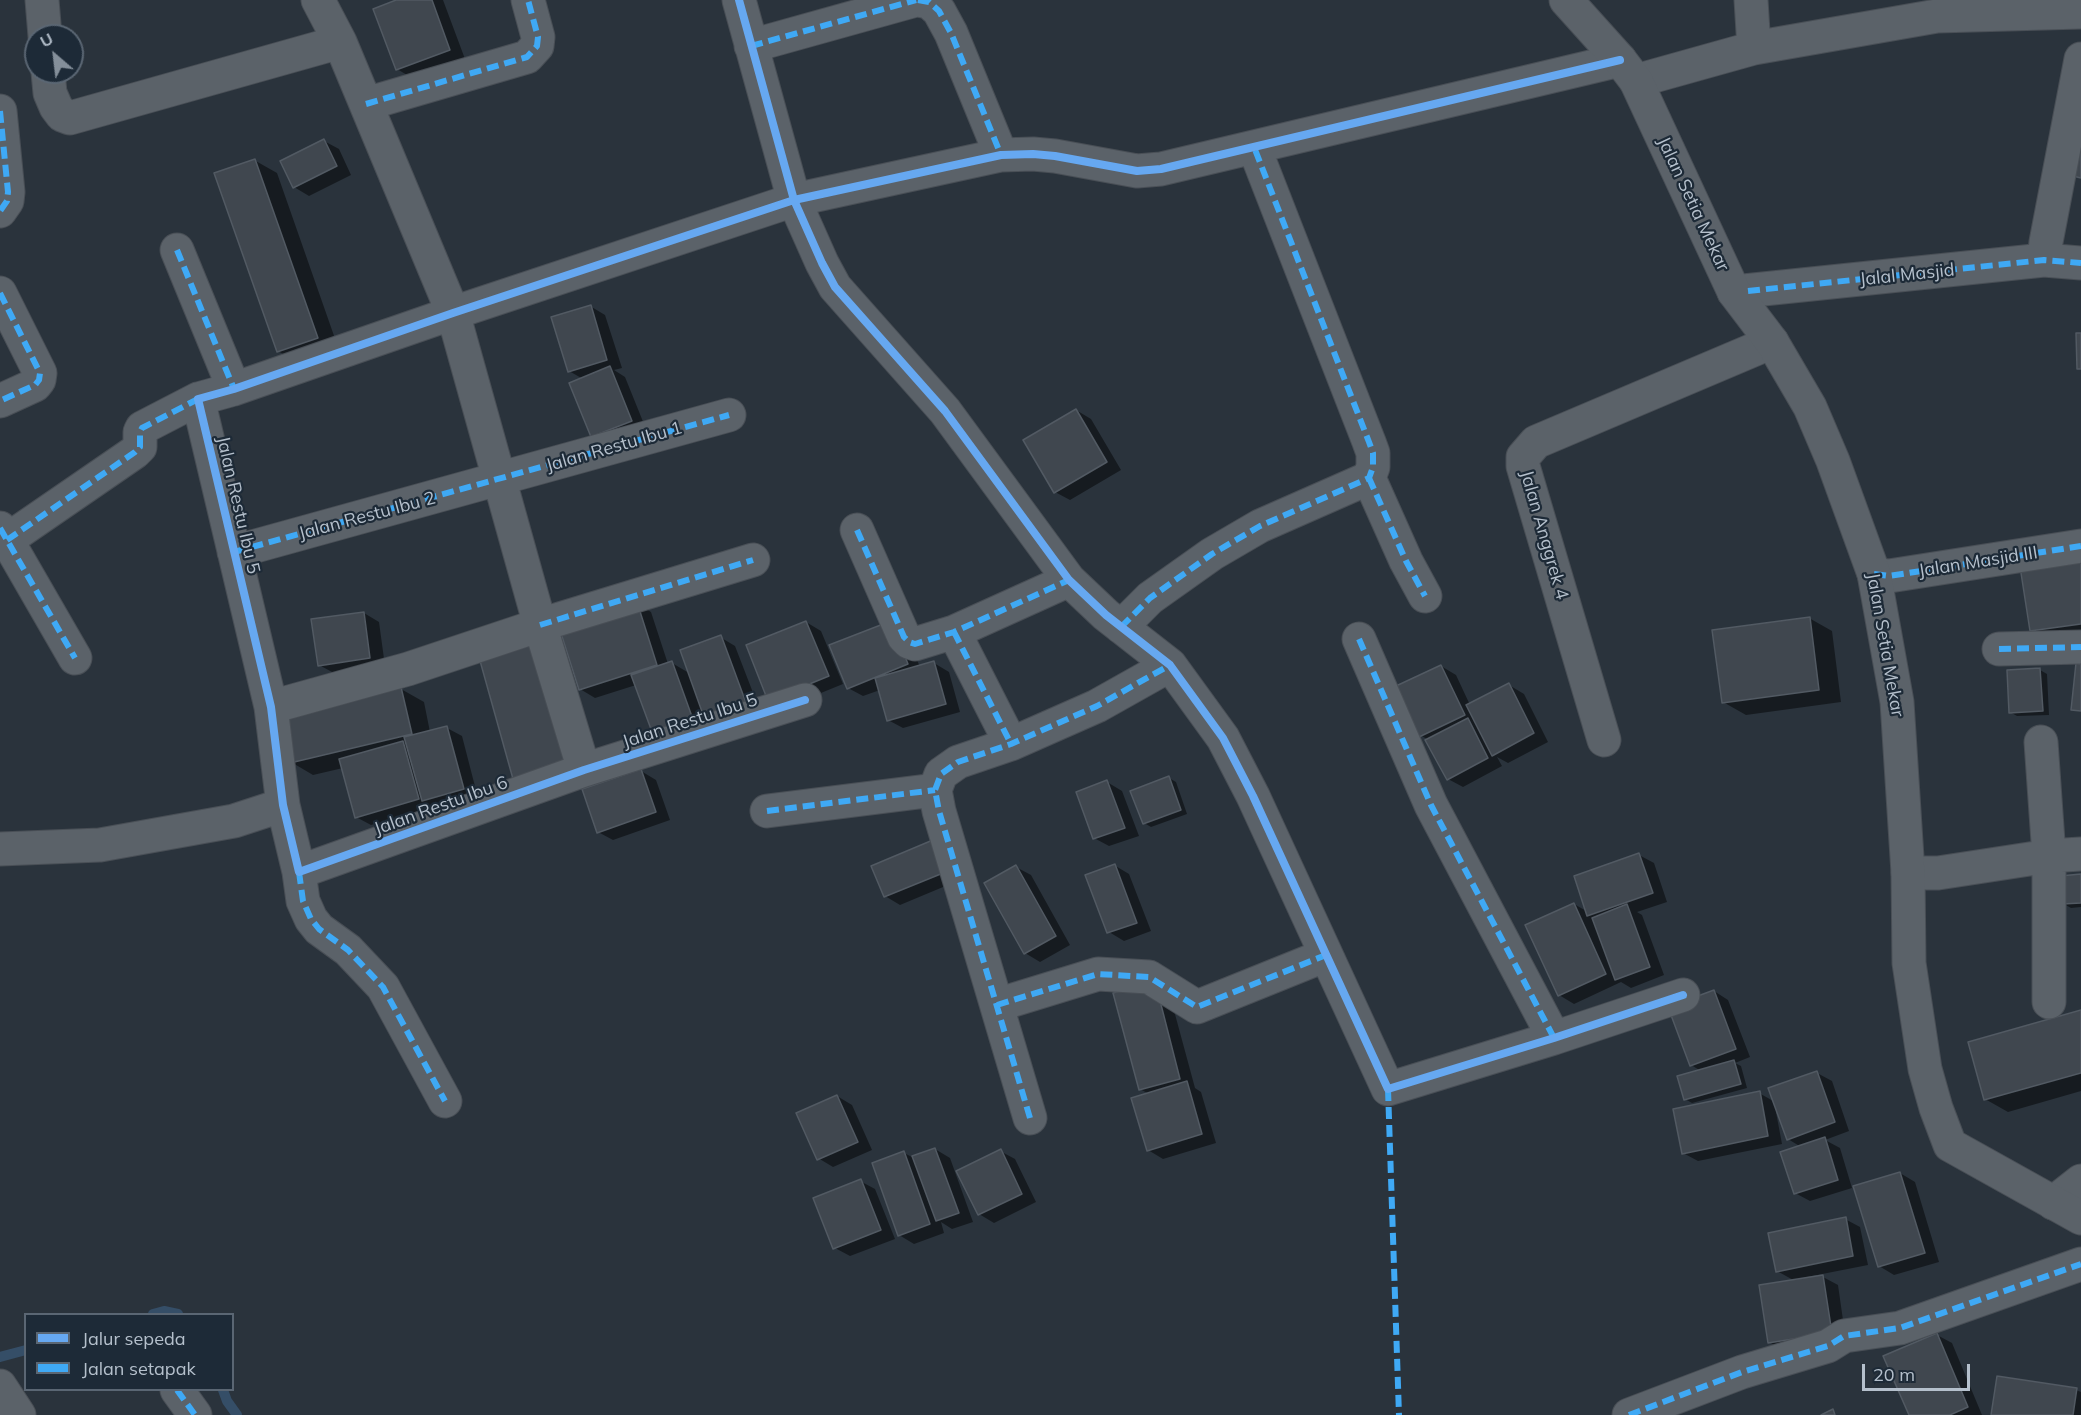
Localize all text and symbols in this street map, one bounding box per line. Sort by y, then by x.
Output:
north arrow [24,24,84,84]
text: U [37,28,56,51]
street label: Jalan Setia Mekar [1652,133,1734,275]
street label: Jalal Masjid [1858,259,1956,291]
street label: Jalan Restu Ibu 1 [543,417,685,477]
street label: Jalan Restu Ibu 5 [212,434,264,576]
street label: Jalan Anggrek 4 [1515,468,1573,602]
street label: Jalan Restu Ibu 2 [296,487,438,545]
street label: Jalan Masjid III [1917,542,2039,582]
street label: Jalan Setia Mekar [1862,571,1908,719]
street label: Jalan Restu Ibu 5 [620,689,760,753]
street label: Jalan Restu Ibu 6 [371,772,511,840]
legend [24,1313,234,1391]
text: Jalur sepeda [82,1327,186,1350]
scale bar [1865,1352,1973,1390]
text: Jalan setapak [82,1357,196,1380]
text: 20 m [1873,1363,1915,1386]

